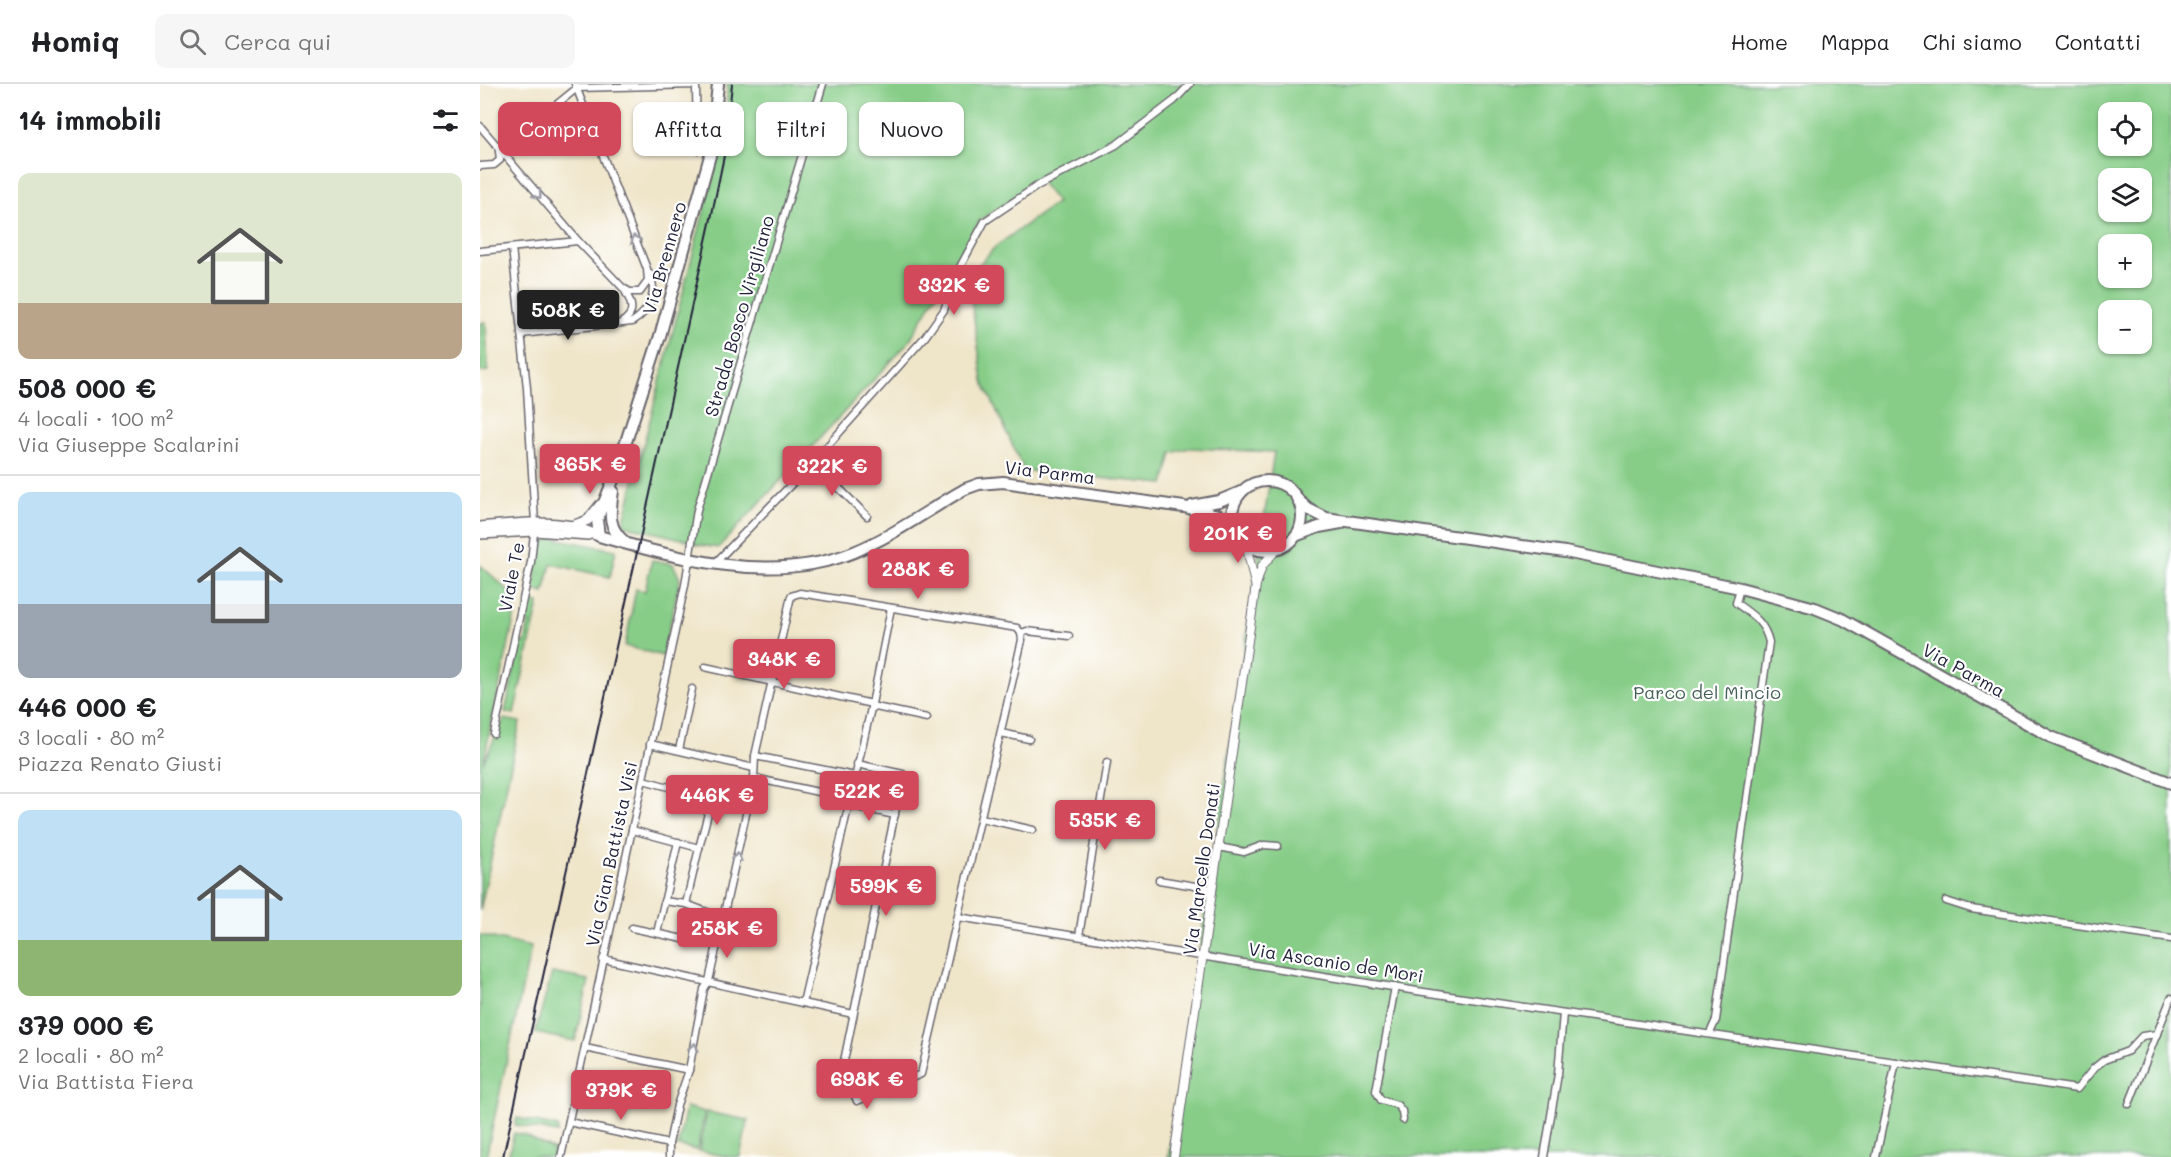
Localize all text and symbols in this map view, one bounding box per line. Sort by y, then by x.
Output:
search box [155,14,575,68]
text: Homiq [30,23,119,59]
icon: search [176,25,209,58]
text: Cerca qui [224,27,331,56]
text: Home [1731,28,1788,55]
text: Mappa [1821,28,1890,55]
text: Chi siamo [1923,28,2022,55]
text: Contatti [2055,28,2141,55]
chip: Compra [498,102,621,156]
chip: Affitta [633,102,744,156]
chip: Filtri [756,102,847,156]
chip: Nuovo [859,102,964,156]
map controls [2098,102,2152,354]
button: locate [2098,102,2152,156]
text: 14 immobili [18,103,162,137]
icon: filters [429,104,462,137]
button: layers [2098,168,2152,222]
one-way arrow [531,188,542,199]
street label: Via Brennero [636,199,692,317]
icon: home [186,212,294,320]
street label: Strada Bosco Virgiliano [699,212,779,419]
one-way arrow [630,234,642,245]
button: + [2098,234,2152,288]
pin: 332K € [905,265,1003,316]
text: 332K € [918,271,990,297]
pin: 508K € [519,290,617,341]
text: 508K € [531,296,605,322]
button: − [2098,300,2152,354]
text: 508 000 € [18,371,156,405]
text: 4 locali · 100 m² [18,405,173,431]
text: Via Giuseppe Scalarini [18,431,240,457]
pin: 365K € [541,444,639,495]
pin: 322K € [783,446,881,497]
text: 365K € [554,450,626,476]
text: 322K € [797,452,867,478]
street label: Via Parma [1003,455,1097,489]
pin: 201K € [1189,513,1287,564]
text: 201K € [1203,519,1273,545]
icon: home [186,531,294,639]
street label: Viale Te [492,540,530,614]
pin: 288K € [869,549,967,600]
text: 288K € [882,555,954,581]
street label: Via Parma [1918,637,2010,703]
pin: 348K € [735,639,833,690]
text: 348K € [747,645,821,671]
park label: Parco del Mincio [1633,680,1781,704]
text: 446 000 € [18,690,157,724]
text: 3 locali · 80 m² [18,724,164,750]
text: Piazza Renato Giusti [18,750,222,776]
street label: Via Gian Battista Visi [580,759,642,949]
pin: 522K € [820,771,918,822]
pin: 446K € [668,775,766,826]
text: 522K € [834,777,904,803]
text: 446K € [680,781,754,807]
street label: Via Marcello Donati [1177,781,1225,957]
pin: 535K € [1056,800,1154,851]
text: 535K € [1069,806,1141,832]
icon: home [186,849,294,957]
one-way arrow [729,853,742,863]
pin: 599K € [837,866,935,917]
text: 599K € [850,872,922,898]
pin: 258K € [678,908,776,959]
text: 258K € [691,914,763,940]
street label: Via Ascanio de Mori [1247,936,1425,988]
text: 379 000 € [18,1008,154,1042]
text: 2 locali · 80 m² [18,1042,164,1068]
one-way arrow [687,1042,700,1052]
pin: 698K € [818,1059,916,1110]
text: 698K € [830,1065,904,1091]
text: Via Battista Fiera [18,1068,194,1094]
pin: 379K € [572,1070,670,1121]
text: 379K € [585,1076,657,1102]

